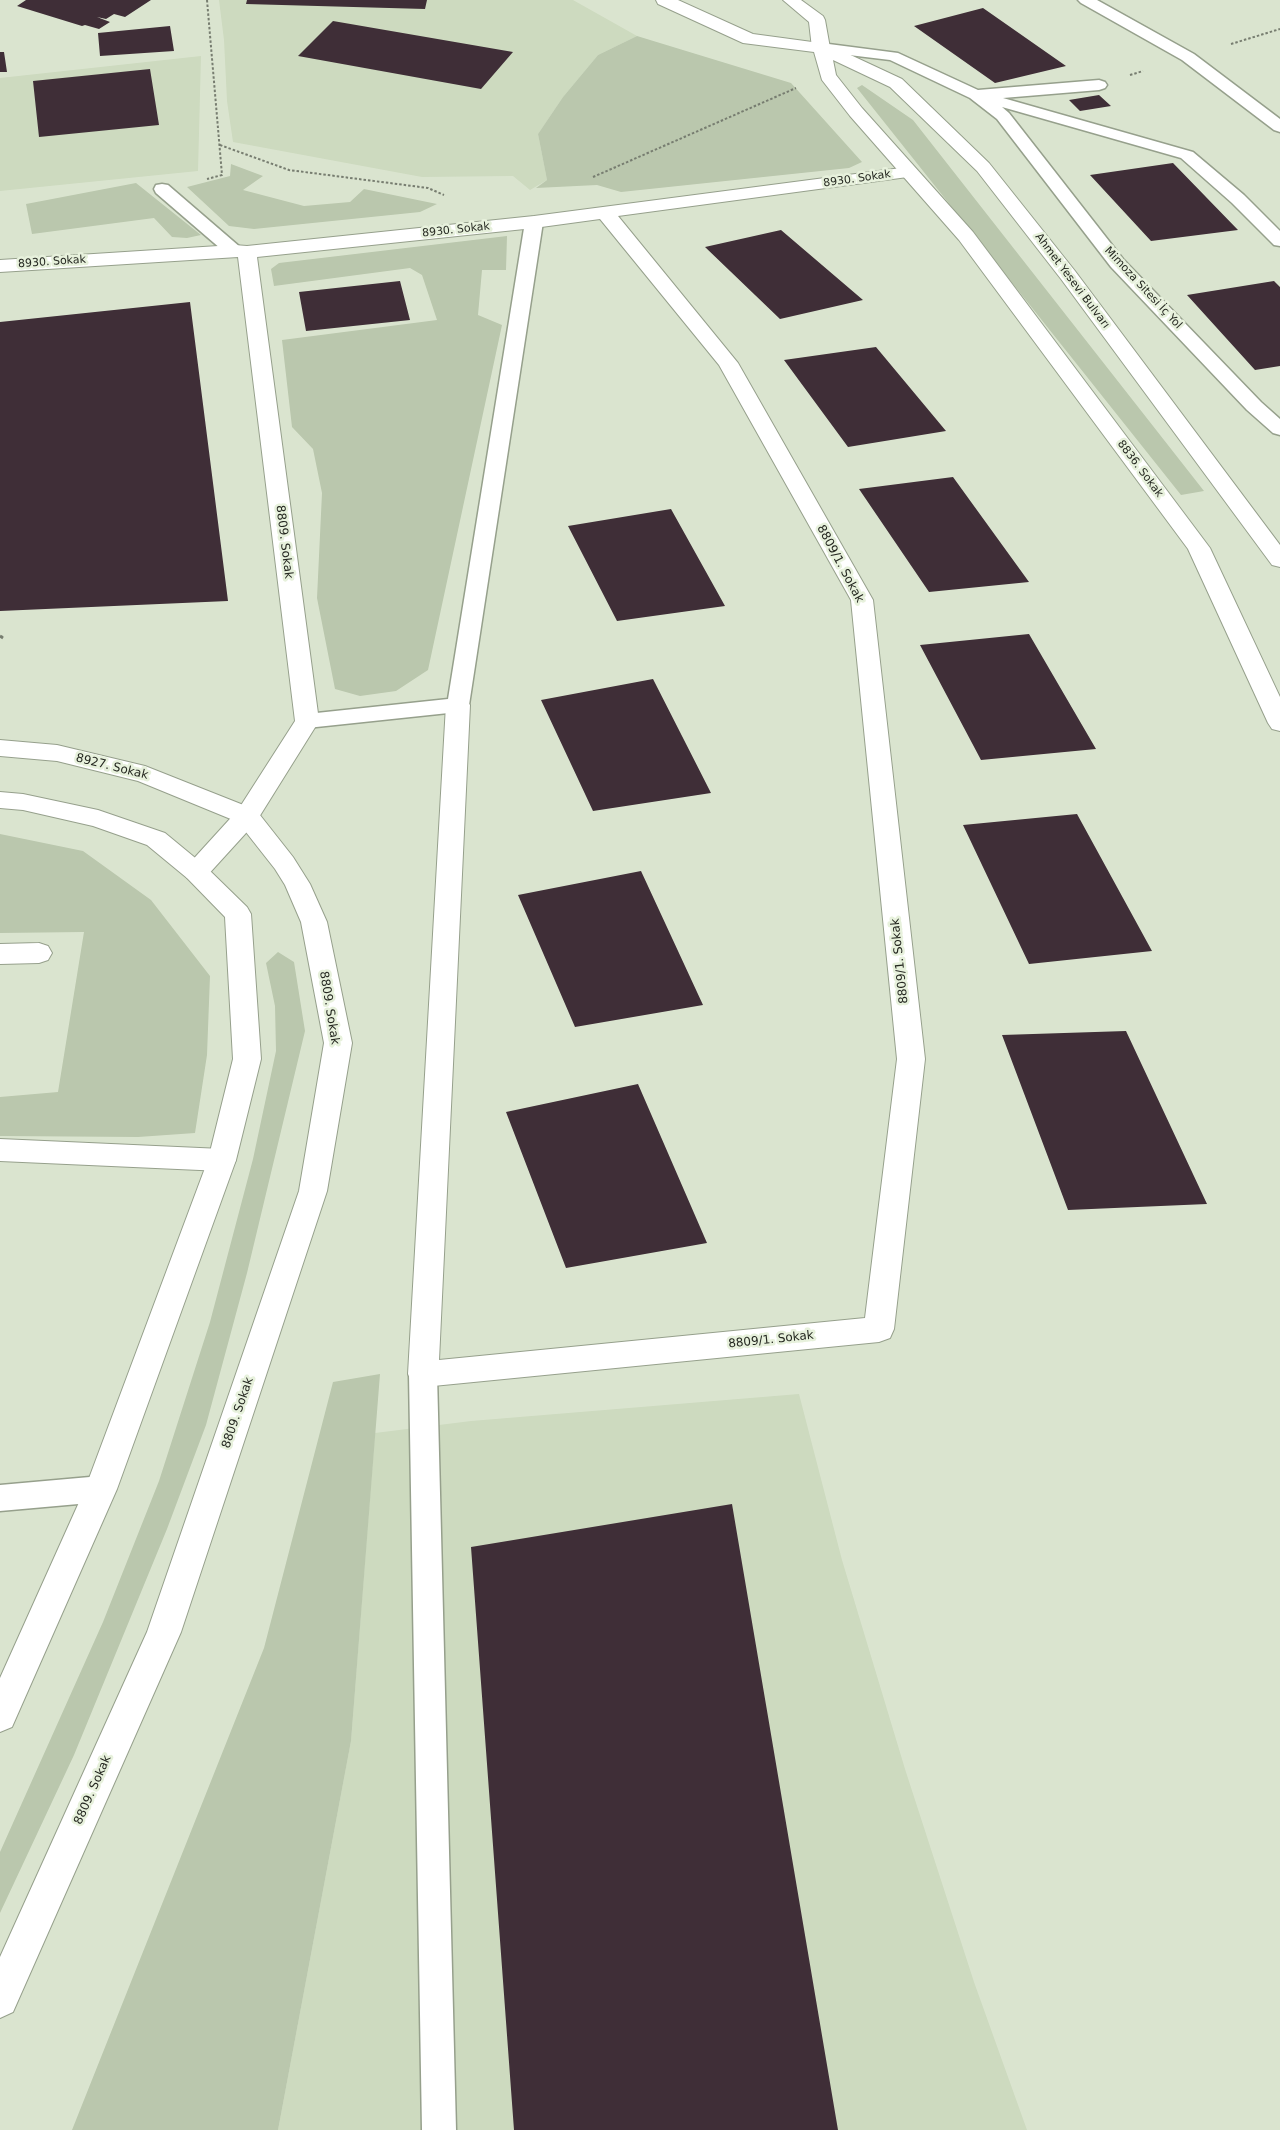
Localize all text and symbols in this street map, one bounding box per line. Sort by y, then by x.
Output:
street label: 8930. Sokak [822,168,892,190]
street label: 8930. Sokak [422,220,490,240]
street label: Ahmet Yesevi Bulvarı [1032,231,1112,331]
street label: Mimoza Sitesi İç Yol [1102,244,1184,332]
street label: 8930. Sokak [18,253,86,271]
street label: 8836. Sokak [1114,438,1166,500]
street label: 8809. Sokak [272,504,296,580]
street label: 8809/1. Sokak [813,523,867,605]
street label: 8927. Sokak [74,751,150,783]
street label: 8809/1. Sokak [888,918,912,1004]
street label: 8809. Sokak [316,970,342,1046]
street label: 8809/1. Sokak [728,1328,814,1352]
street label: 8809. Sokak [219,1376,257,1450]
street label: 8809. Sokak [71,1753,115,1827]

